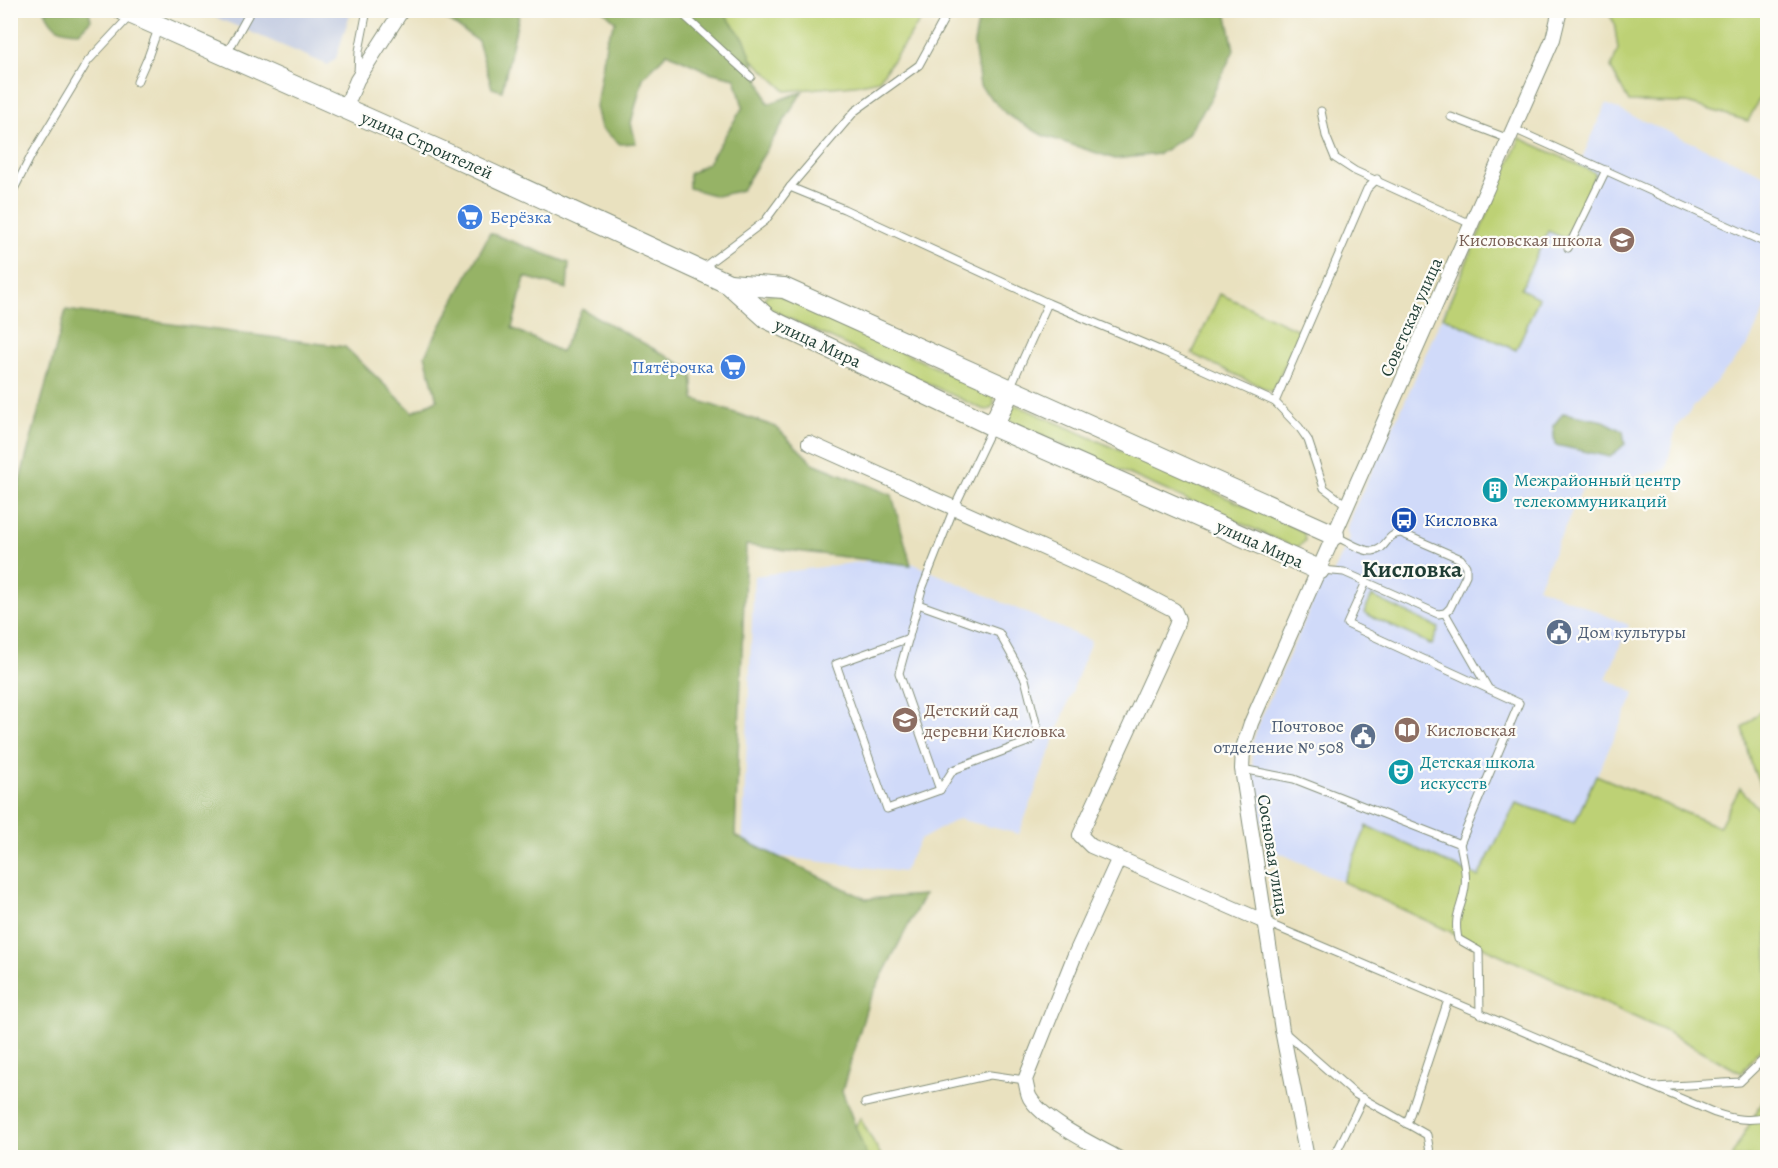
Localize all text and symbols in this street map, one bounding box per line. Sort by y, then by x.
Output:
street label: улица Строителей [356,105,497,185]
supermarket icon: Берёзка [455,202,485,232]
place label: Берёзка [490,205,552,229]
school or university icon: Кисловская школа [1607,225,1637,255]
place label: Кисловская школа [1458,228,1603,252]
street label: Советская улица [1374,253,1448,380]
street label: улица Мира [770,312,866,374]
supermarket icon: Пятёрочка [718,352,748,382]
place label: Пятёрочка [632,355,715,379]
place label: Межрайонный центр телекоммуникаций [1514,468,1681,513]
building icon: Межрайонный центр телекоммуникаций [1480,475,1510,505]
bus stop icon: Кисловка [1389,505,1419,535]
place label: Кисловка [1424,508,1498,532]
street label: улица Мира [1212,514,1308,574]
district label: Кисловка [1362,553,1463,585]
public building icon: Дом культуры [1544,617,1574,647]
place label: Дом культуры [1578,620,1686,644]
place label: Детский сад деревни Кисловка [923,698,1066,743]
school or university icon: Детский сад деревни Кисловка [890,705,920,735]
place label: Почтовое отделение № 508 [1213,714,1344,759]
library icon: Кисловская [1392,715,1422,745]
place label: Кисловская [1426,718,1516,742]
public building icon: Почтовое отделение № 508 [1348,721,1378,751]
place label: Детская школа искусств [1420,750,1536,795]
theatre icon: Детская школа искусств [1386,757,1416,787]
street label: Сосновая улица [1252,793,1295,918]

